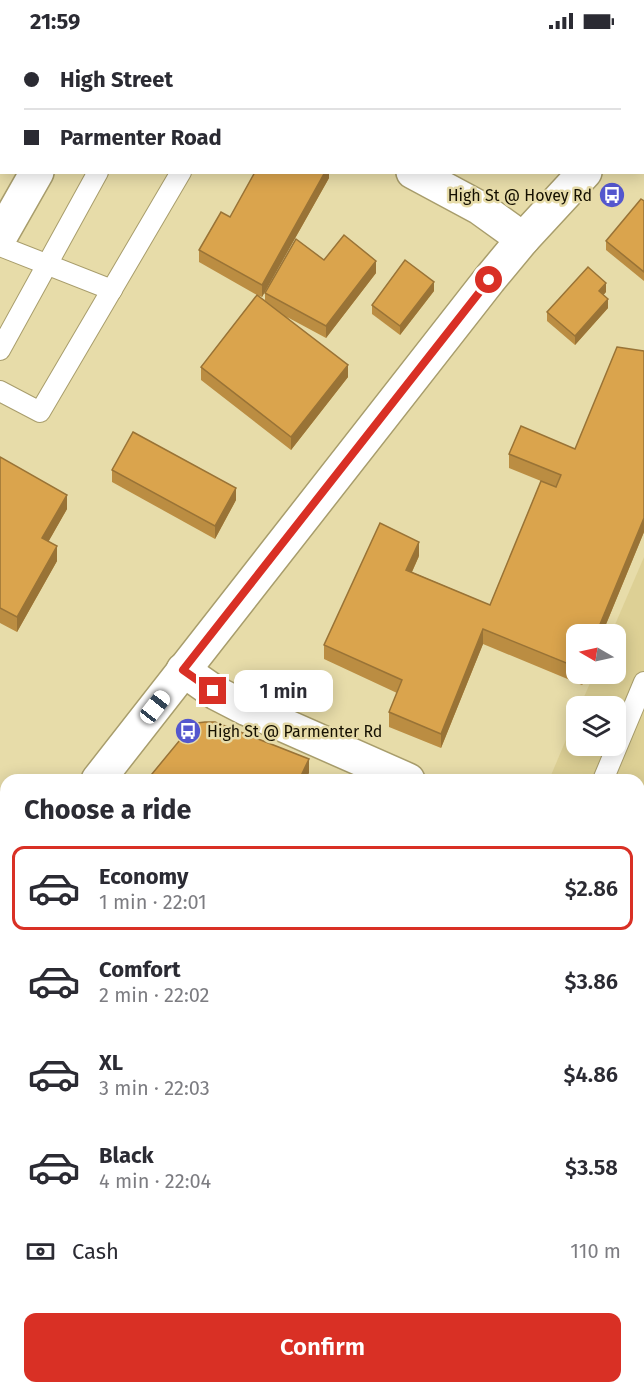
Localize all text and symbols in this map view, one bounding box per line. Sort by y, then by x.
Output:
text: 21:59 [30,8,80,35]
text: High Street [60,66,173,93]
text: Parmenter Road [60,124,222,151]
bus stop icon: High St @ Hovey Rd [597,180,627,210]
place label: High St @ Hovey Rd [448,186,592,205]
route start [475,266,502,293]
north arrow [566,624,626,684]
map controls [566,624,626,756]
callout: 1 min [234,670,333,712]
route end [199,677,226,704]
text: 1 min [259,679,308,703]
car [137,687,173,727]
button: layers [566,696,626,756]
bus stop icon: High St @ Parmenter Rd [173,716,203,746]
place label: High St @ Parmenter Rd [207,722,382,741]
text: Choose a ride [24,794,191,826]
icon: car [27,861,81,915]
text: Economy [99,863,188,890]
text: $2.86 [565,875,618,902]
text: 1 min · 22:01 [99,890,207,914]
icon: car [27,954,81,1008]
text: Comfort [99,956,180,983]
text: $3.86 [565,968,618,995]
text: 2 min · 22:02 [99,983,210,1007]
icon: car [27,1047,81,1101]
text: XL [99,1049,123,1076]
text: $4.86 [564,1061,618,1088]
text: 3 min · 22:03 [99,1076,210,1100]
icon: car [27,1140,81,1194]
text: Black [99,1142,154,1169]
text: $3.58 [565,1154,618,1181]
text: 4 min · 22:04 [99,1169,211,1193]
icon: cash [24,1235,57,1268]
text: Cash [72,1238,119,1265]
text: 110 m [570,1239,621,1263]
button: Confirm [24,1313,621,1382]

